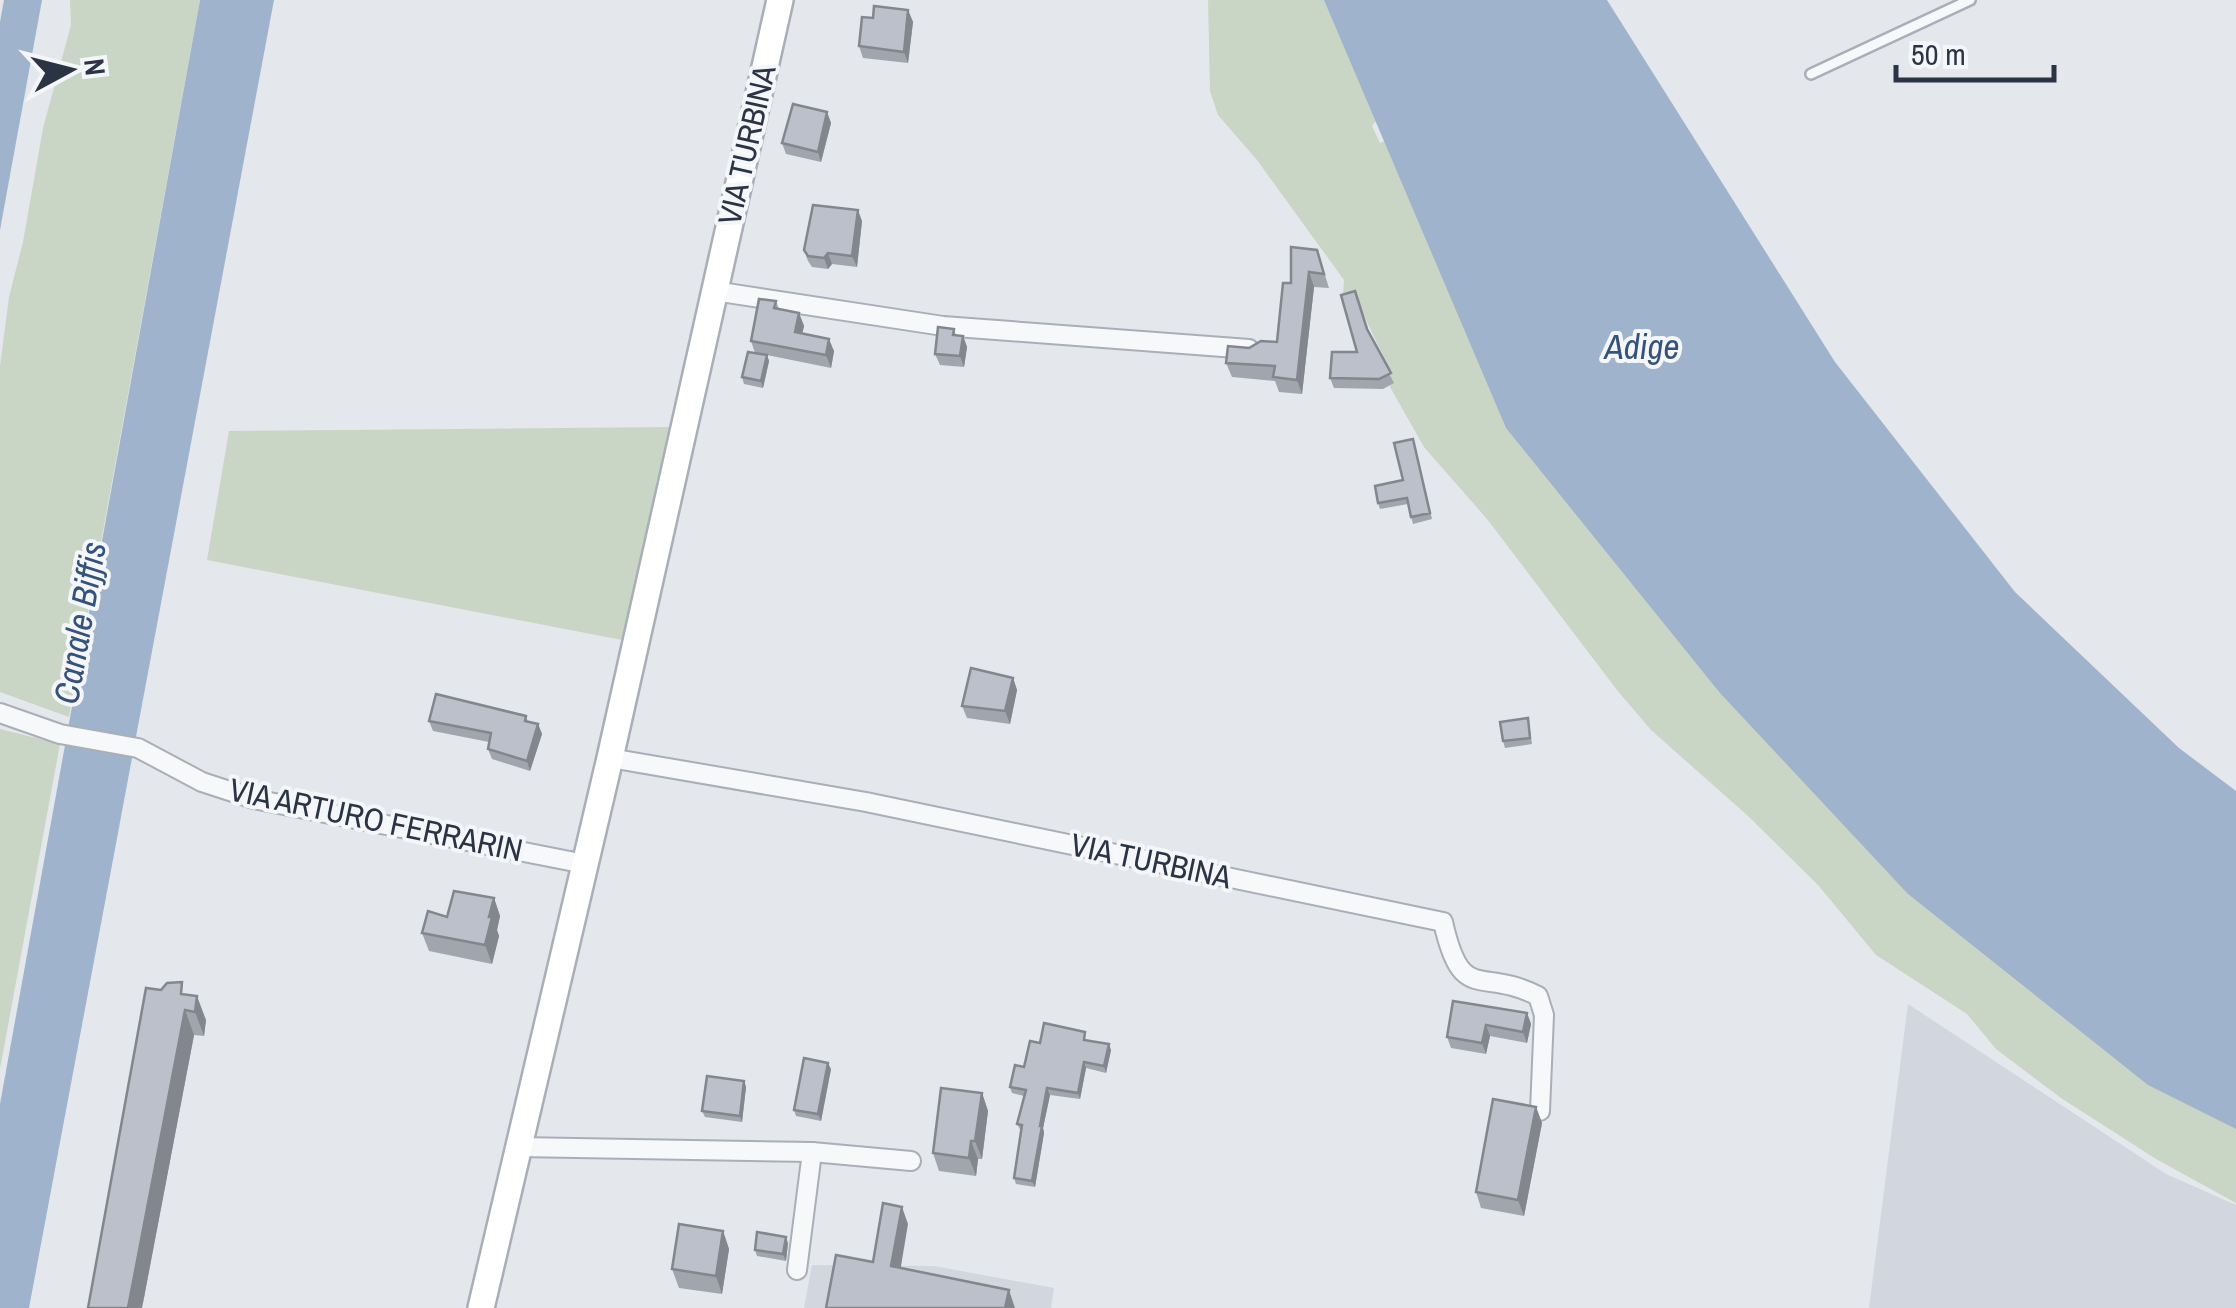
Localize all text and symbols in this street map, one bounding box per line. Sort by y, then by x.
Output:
north arrow [20,20,120,120]
scale bar [1896,20,2054,82]
text: 50 m [1911,34,1966,74]
text: N [75,56,115,77]
street label: VIA TURBINA [707,60,786,229]
water label: Adige [1602,323,1680,370]
water label: Canale Biffis [42,538,117,708]
street label: VIA ARTURO FERRARIN [226,767,527,872]
street label: VIA TURBINA [1067,823,1236,899]

